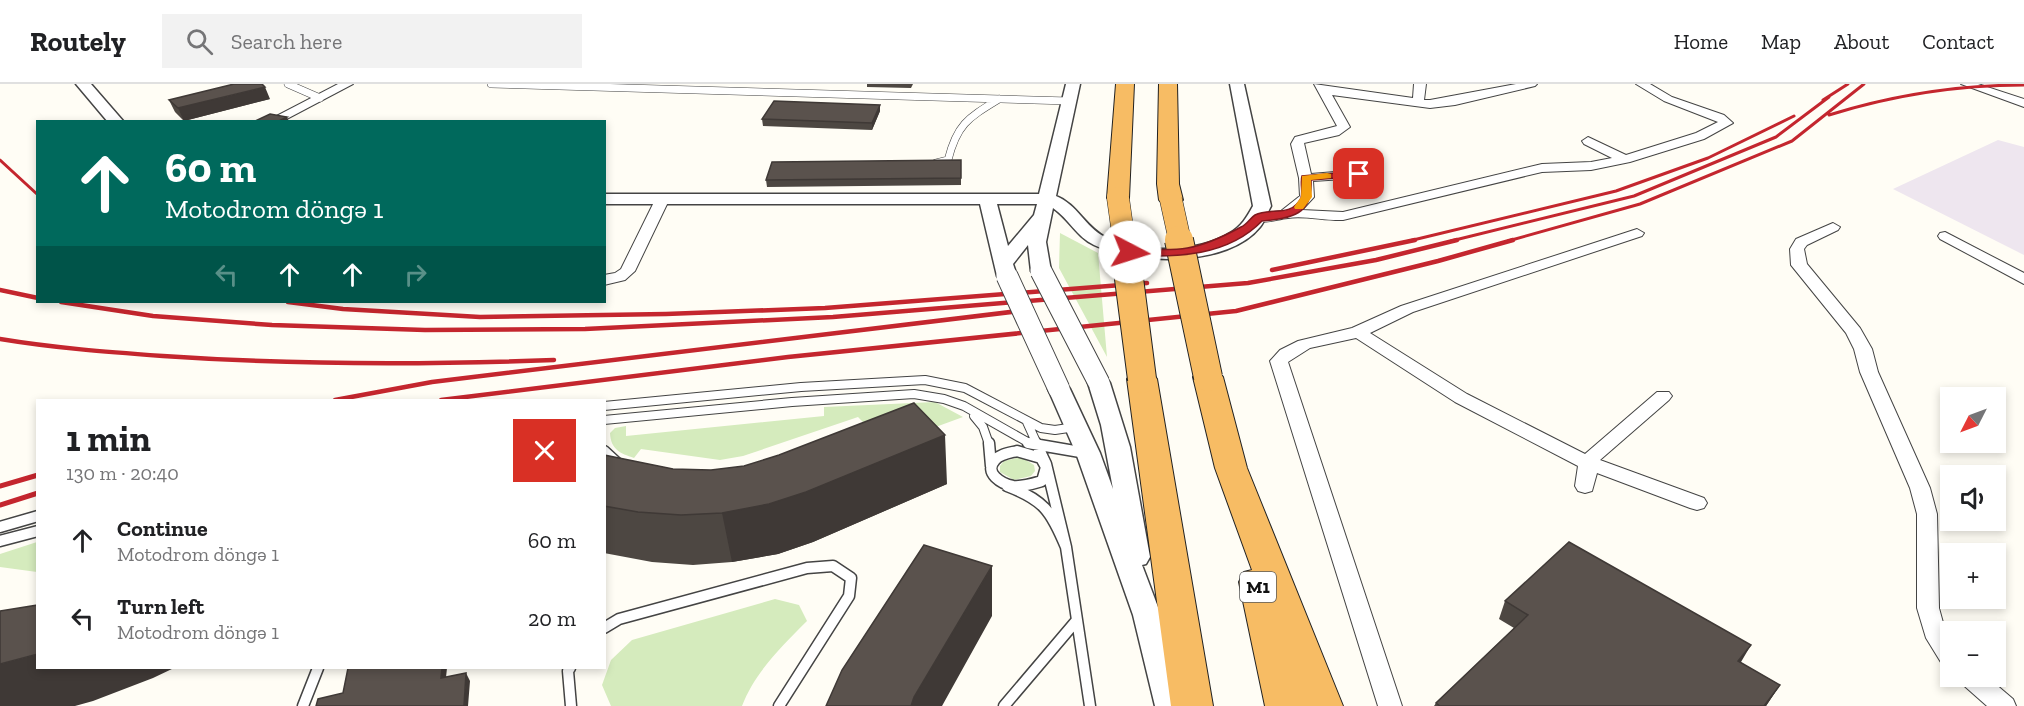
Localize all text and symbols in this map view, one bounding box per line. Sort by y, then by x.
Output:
search box [162,14,582,68]
text: Routely [30,25,126,58]
icon: search [183,25,216,58]
text: Search here [231,28,342,55]
text: Home [1674,29,1728,54]
text: Map [1761,29,1801,54]
text: About [1834,29,1889,54]
text: Contact [1922,29,1994,54]
text: 60 m [165,142,256,193]
icon: ahead [66,144,144,222]
pin [1333,148,1384,199]
icon: arrive [1342,157,1375,190]
text: Motodrom döngə 1 [165,193,384,225]
position arrow [1098,220,1162,284]
icon: left [210,258,243,291]
icon: ahead [273,258,306,291]
icon: ahead [336,258,369,291]
icon: right [399,258,432,291]
north arrow [1940,387,2006,453]
map controls [1940,387,2006,687]
text: 1 min [66,417,151,460]
button: close [513,419,576,482]
text: 130 m · 20:40 [66,461,179,485]
button: sound [1940,465,2006,531]
text: Continue [117,515,208,542]
icon: ahead [66,524,99,557]
text: 60 m [528,527,576,554]
text: Motodrom döngə 1 [117,542,279,566]
button: + [1940,543,2006,609]
road number: M1 [1240,572,1276,602]
text: Turn left [117,593,204,620]
icon: left [66,602,99,635]
text: 20 m [528,605,576,632]
text: Motodrom döngə 1 [117,620,279,644]
button: − [1940,621,2006,687]

